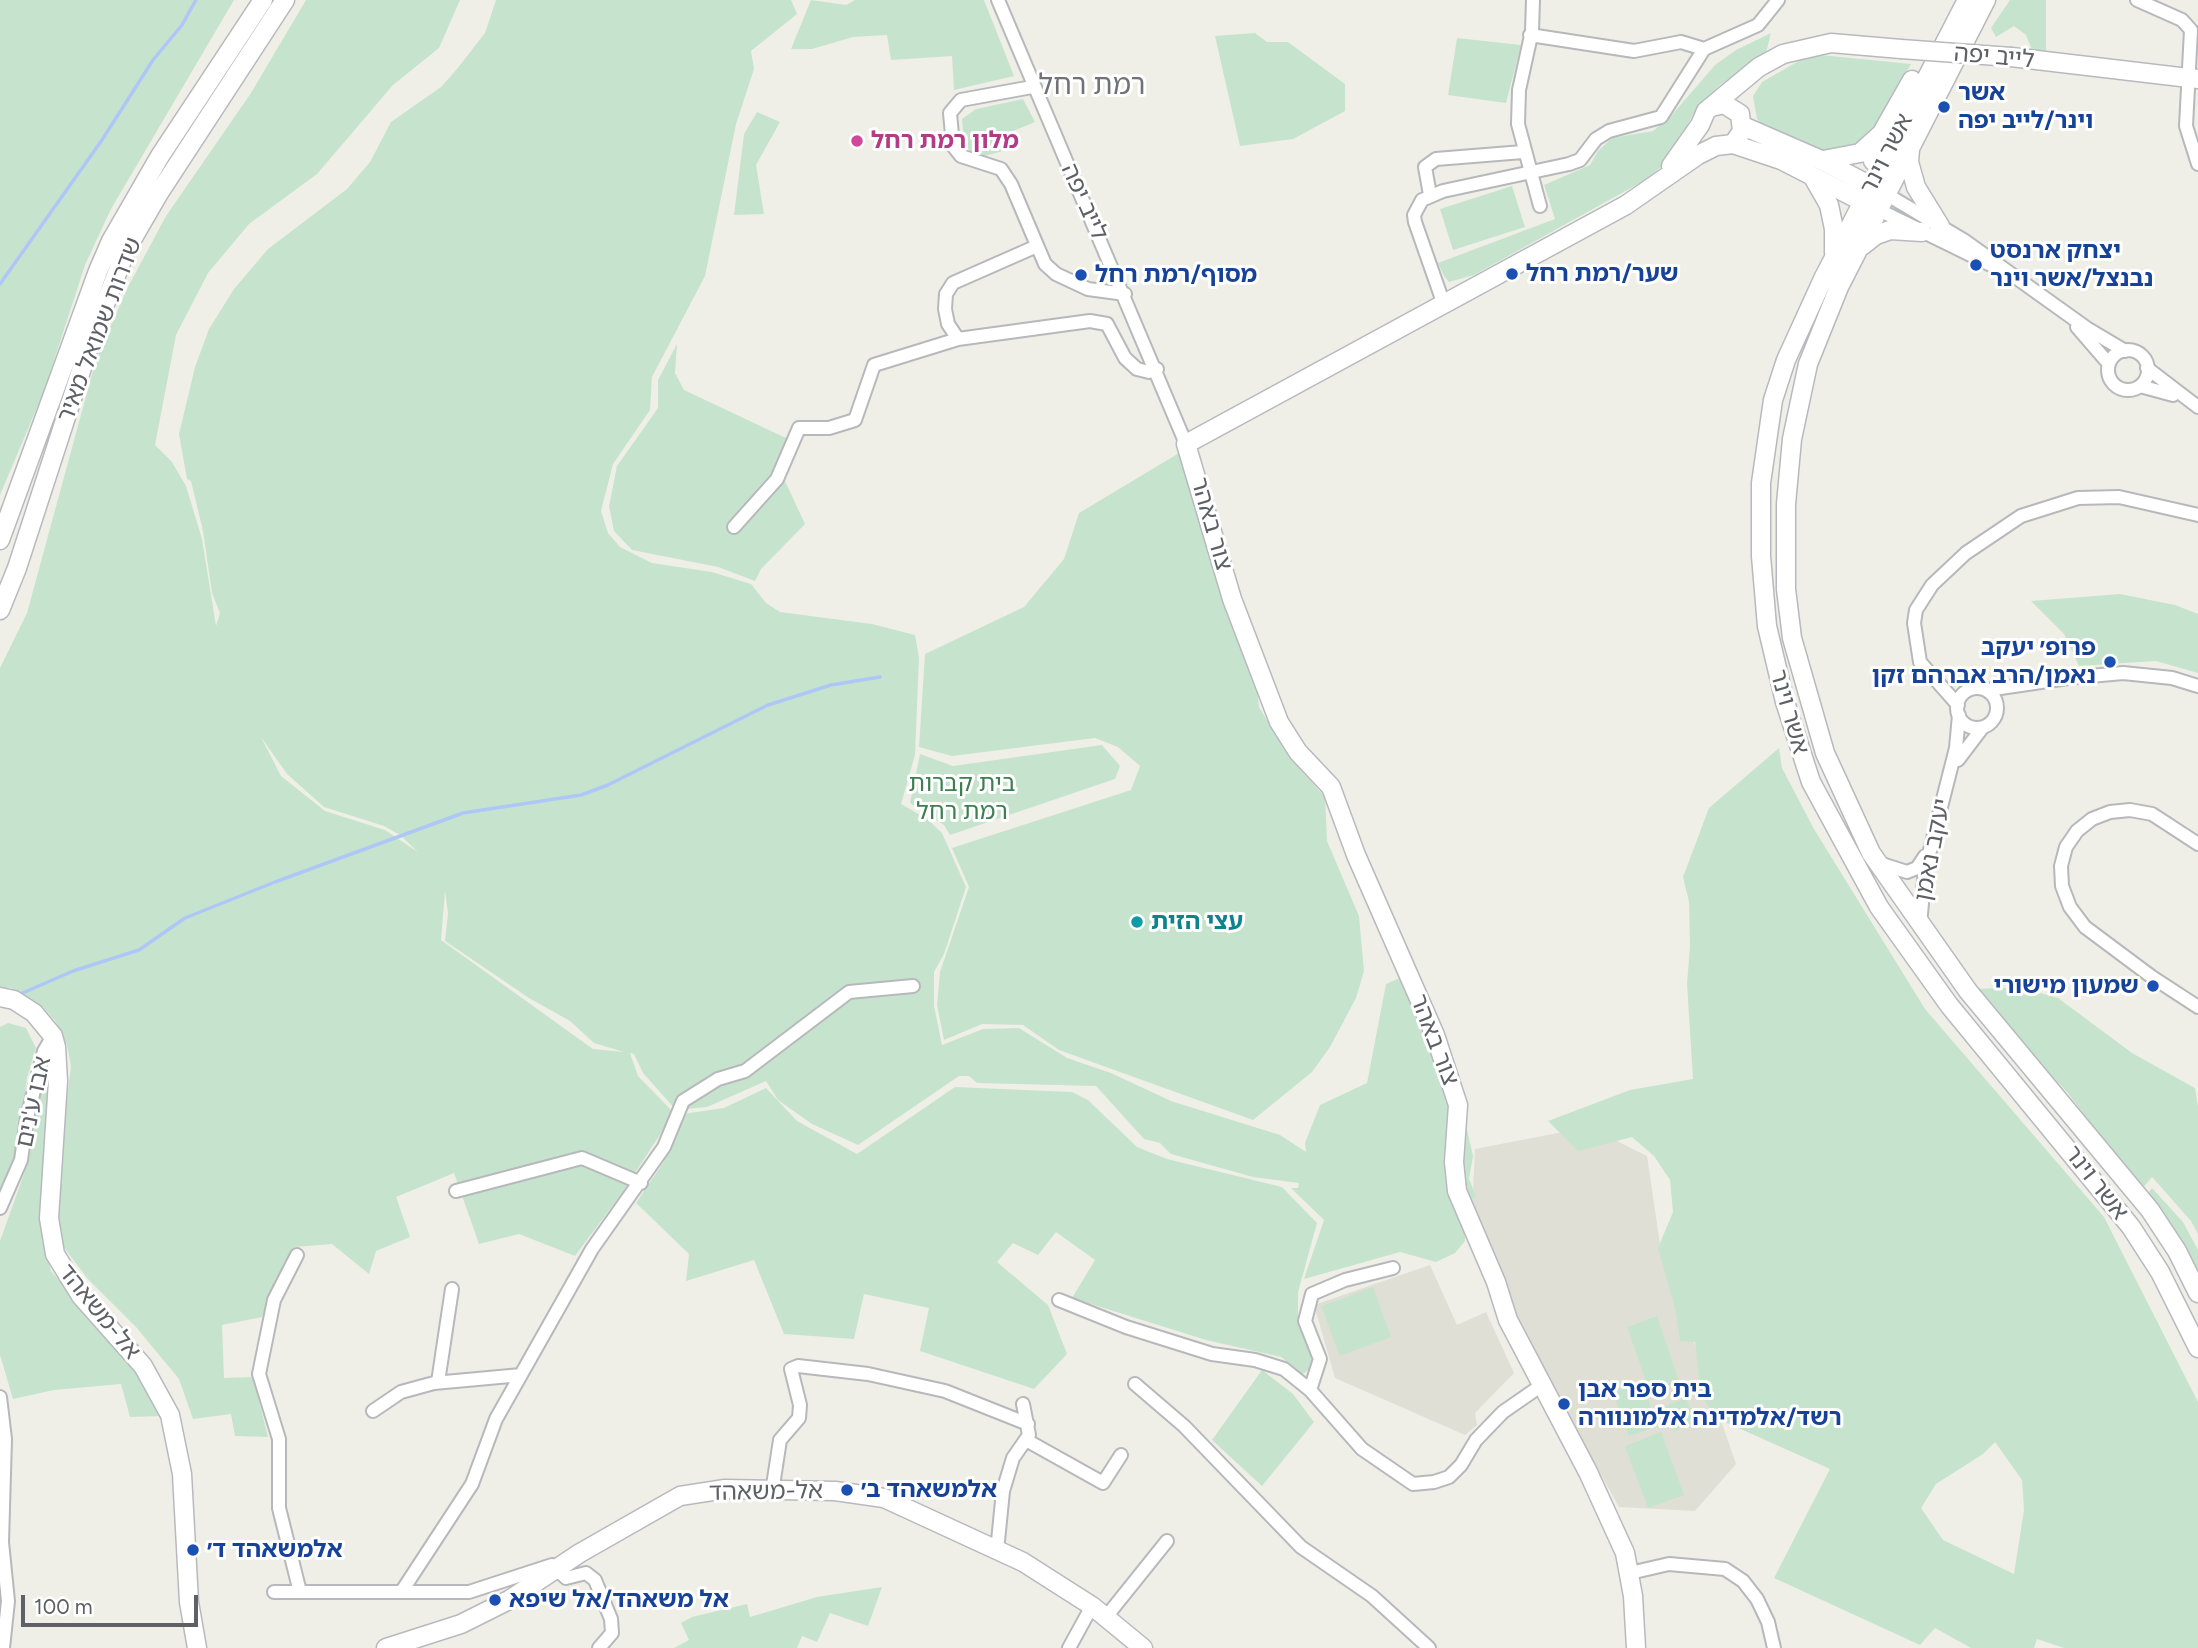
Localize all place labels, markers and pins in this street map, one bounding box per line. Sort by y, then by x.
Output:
place label: אשר וינר/לייב יפה [1958,79,2093,135]
marker: אשר וינר/לייב יפה [1936,99,1952,115]
place label: מלון רמת רחל [871,127,1019,155]
marker: מלון רמת רחל [849,133,865,149]
place label: יצחק ארנסט נבנצל/אשר וינר [1990,237,2153,293]
marker: יצחק ארנסט נבנצל/אשר וינר [1968,257,1984,273]
place label: שער/רמת רחל [1526,260,1679,288]
place label: מסוף/רמת רחל [1095,261,1257,289]
marker: שער/רמת רחל [1504,266,1520,282]
marker: מסוף/רמת רחל [1073,267,1089,283]
place label: פרופ׳ יעקב נאמן/הרב אברהם זקן [1872,634,2096,690]
marker: פרופ׳ יעקב נאמן/הרב אברהם זקן [2102,654,2118,670]
place label: עצי הזית [1151,908,1243,936]
marker: עצי הזית [1129,914,1145,930]
place label: שמעון מישורי [1994,972,2139,1000]
marker: שמעון מישורי [2145,978,2161,994]
place label: בית ספר אבן רשד/אלמדינה אלמונוורה [1578,1376,1842,1432]
marker: בית ספר אבן רשד/אלמדינה אלמונוורה [1556,1396,1572,1412]
place label: אלמשאהד ב׳ [861,1476,997,1504]
marker: אלמשאהד ב׳ [839,1482,855,1498]
place label: אלמשאהד ד׳ [207,1536,343,1564]
marker: אלמשאהד ד׳ [185,1542,201,1558]
place label: אל משאהד/אל שיפא [509,1586,729,1614]
marker: אל משאהד/אל שיפא [487,1592,503,1608]

